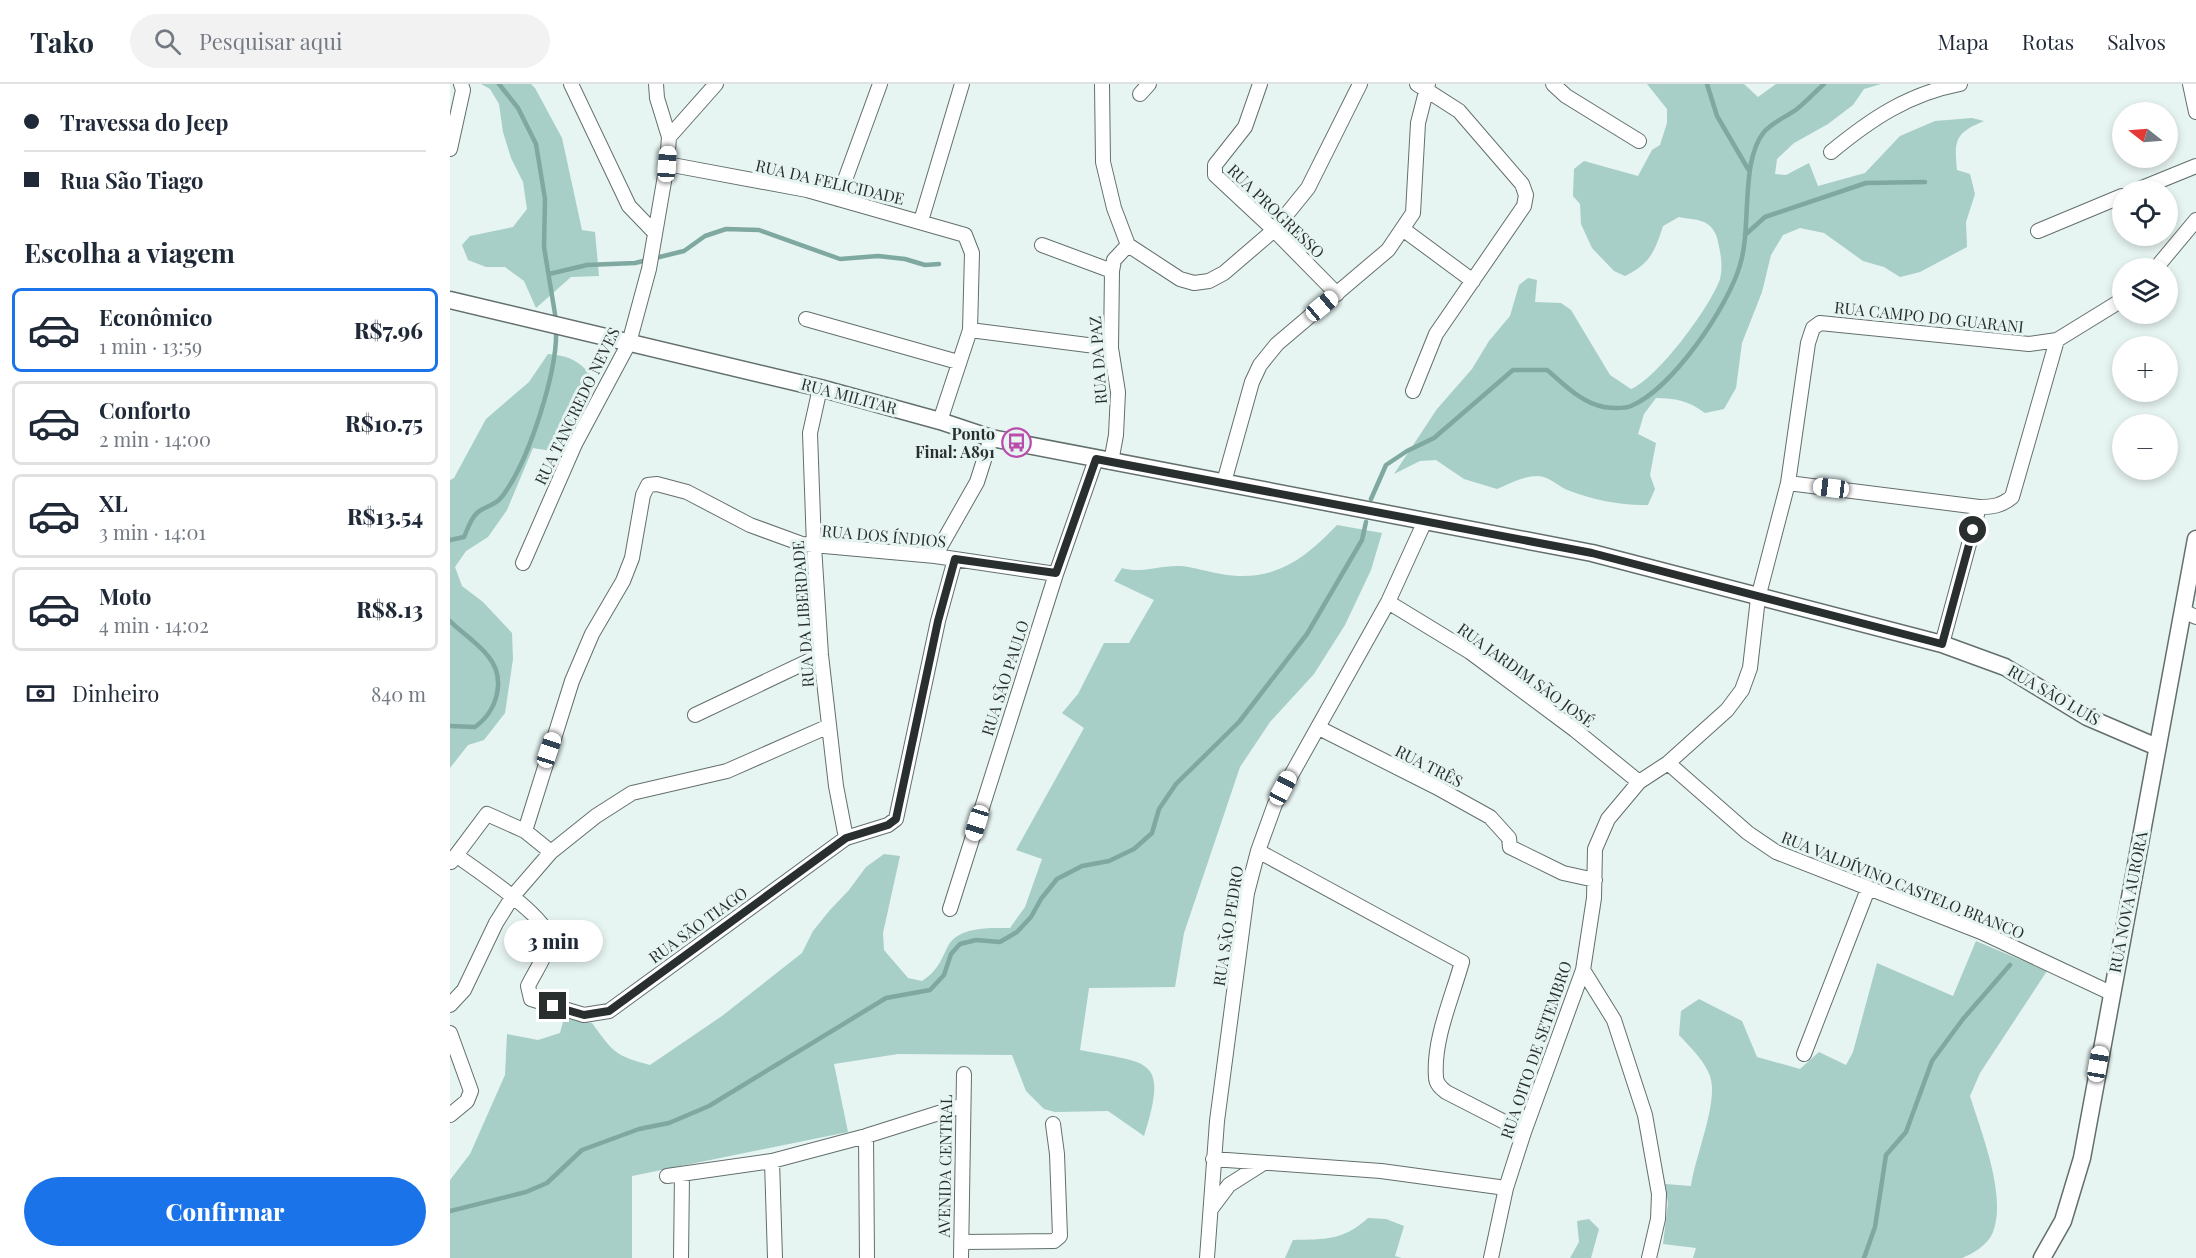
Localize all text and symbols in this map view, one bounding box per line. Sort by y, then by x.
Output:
search box [130,14,550,68]
text: Tako [30,23,94,60]
icon: search [151,25,184,58]
text: Pesquisar aqui [199,26,342,56]
text: Mapa [1938,27,1989,55]
text: Rotas [2022,27,2074,55]
text: Salvos [2107,27,2166,55]
north arrow [2112,102,2178,168]
map controls [2112,102,2178,480]
text: Travessa do Jeep [60,107,229,137]
car [657,145,677,183]
street label: RUA DA FELICIDADE [754,154,907,209]
street label: RUA PROGRESSO [1223,159,1329,262]
text: Rua São Tiago [60,165,204,195]
button: locate [2112,180,2178,246]
text: Escolha a viagem [24,234,235,270]
button: layers [2112,258,2178,324]
car [1302,288,1342,324]
street label: RUA CAMPO DO GUARANI [1833,296,2025,337]
text: Econômico [99,302,212,332]
icon: car [27,303,81,357]
text: R$7.96 [354,315,423,345]
street label: RUA DA PAZ [1084,315,1111,405]
street label: RUA TANCREDO NEVES [529,324,624,488]
text: 1 min · 13:59 [99,332,202,359]
button: + [2112,336,2178,402]
street label: RUA MILITAR [799,373,900,419]
text: Conforto [99,395,191,425]
icon: car [27,396,81,450]
text: R$10.75 [345,408,423,438]
button: − [2112,414,2178,480]
place label: Ponto Final: A891 [915,423,995,462]
text: 2 min · 14:00 [99,425,211,452]
bus stop icon: Ponto Final: A891 [1000,427,1032,459]
car [1812,477,1850,499]
text: XL [99,488,128,518]
icon: car [27,489,81,543]
text: R$13.54 [347,501,423,531]
route start [1959,516,1986,543]
text: 3 min · 14:01 [99,518,206,545]
street label: RUA DOS ÍNDIOS [821,520,947,551]
street label: RUA DA LIBERDADE [787,540,818,688]
text: Moto [99,581,152,611]
icon: car [27,582,81,636]
text: R$8.13 [356,594,423,624]
text: 4 min · 14:02 [99,611,209,638]
street label: RUA SÃO PAULO [976,617,1033,738]
street label: RUA JARDIM SÃO JOSÉ [1454,618,1599,731]
street label: RUA SÃO LUÍS [2004,660,2104,730]
icon: cash [24,677,57,710]
text: Dinheiro [72,678,159,708]
text: 840 m [371,680,426,707]
car [535,730,563,770]
street label: RUA TRÊS [1392,740,1467,792]
car [1267,768,1299,808]
car [963,803,991,843]
street label: RUA VALDÍVINO CASTELO BRANCO [1778,826,2028,943]
street label: RUA NOVA AURORA [2103,828,2152,974]
street label: RUA SÃO PEDRO [1208,864,1247,988]
street label: RUA SÃO TIAGO [644,882,751,968]
callout: 3 min [504,919,602,961]
text: 3 min [528,927,579,954]
street label: RUA OITO DE SETEMBRO [1495,958,1576,1142]
route end [539,992,566,1019]
car [2086,1045,2110,1083]
street label: AVENIDA CENTRAL [933,1094,956,1238]
button: Confirmar [24,1177,426,1246]

